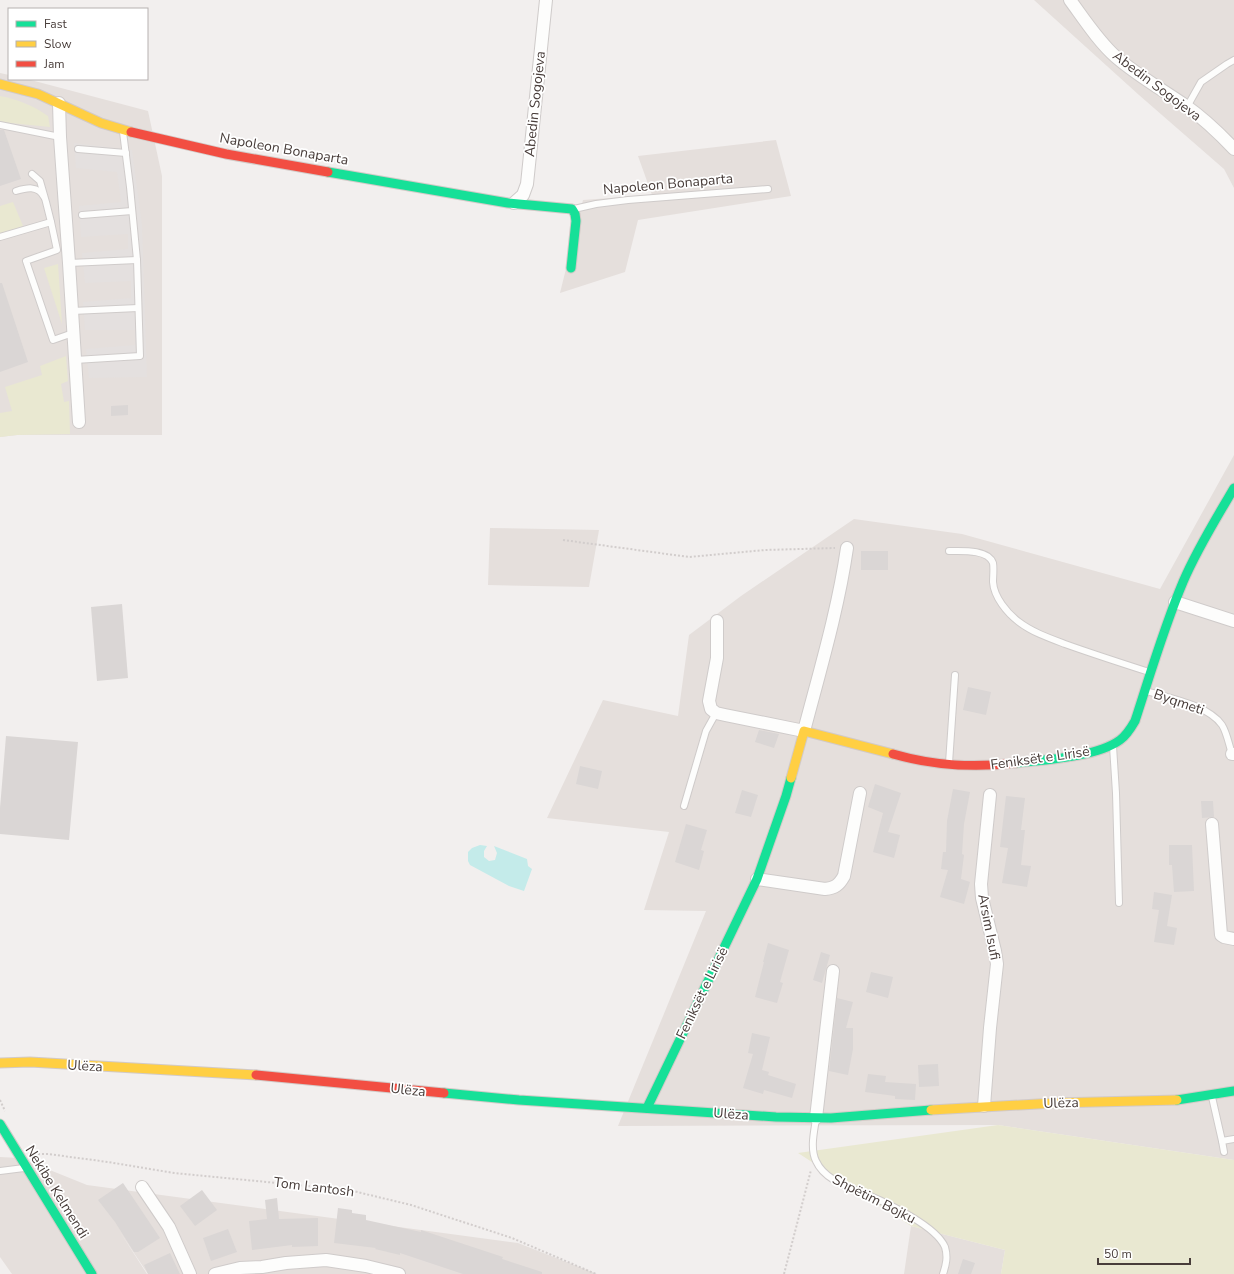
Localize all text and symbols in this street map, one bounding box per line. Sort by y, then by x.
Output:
legend [8,8,148,80]
text: Fast [44,16,67,32]
text: Slow [44,36,72,52]
street label: Abedin Sogojeva [1109,46,1205,126]
street label: Abedin Sogojeva [520,50,550,158]
text: Jam [43,56,65,72]
street label: Napoleon Bonaparta [218,128,350,170]
street label: Napoleon Bonaparta [602,169,734,199]
street label: Byqmeti [1151,685,1207,719]
street label: Feniksët e Lirisë [989,742,1091,774]
street label: Arsim Isufi [973,892,1005,962]
street label: Feniksët e Lirisë [672,944,732,1042]
street label: Ulëza [67,1056,103,1076]
street label: Ulëza [389,1079,427,1101]
street label: Ulëza [1043,1093,1079,1113]
street label: Ulëza [713,1103,749,1125]
street label: Nekibe Kelmendi [21,1142,93,1242]
street label: Shpëtim Bojku [829,1170,919,1228]
street label: Tom Lantosh [273,1173,355,1201]
scale bar [1098,1240,1190,1266]
text: 50 m [1104,1246,1132,1262]

